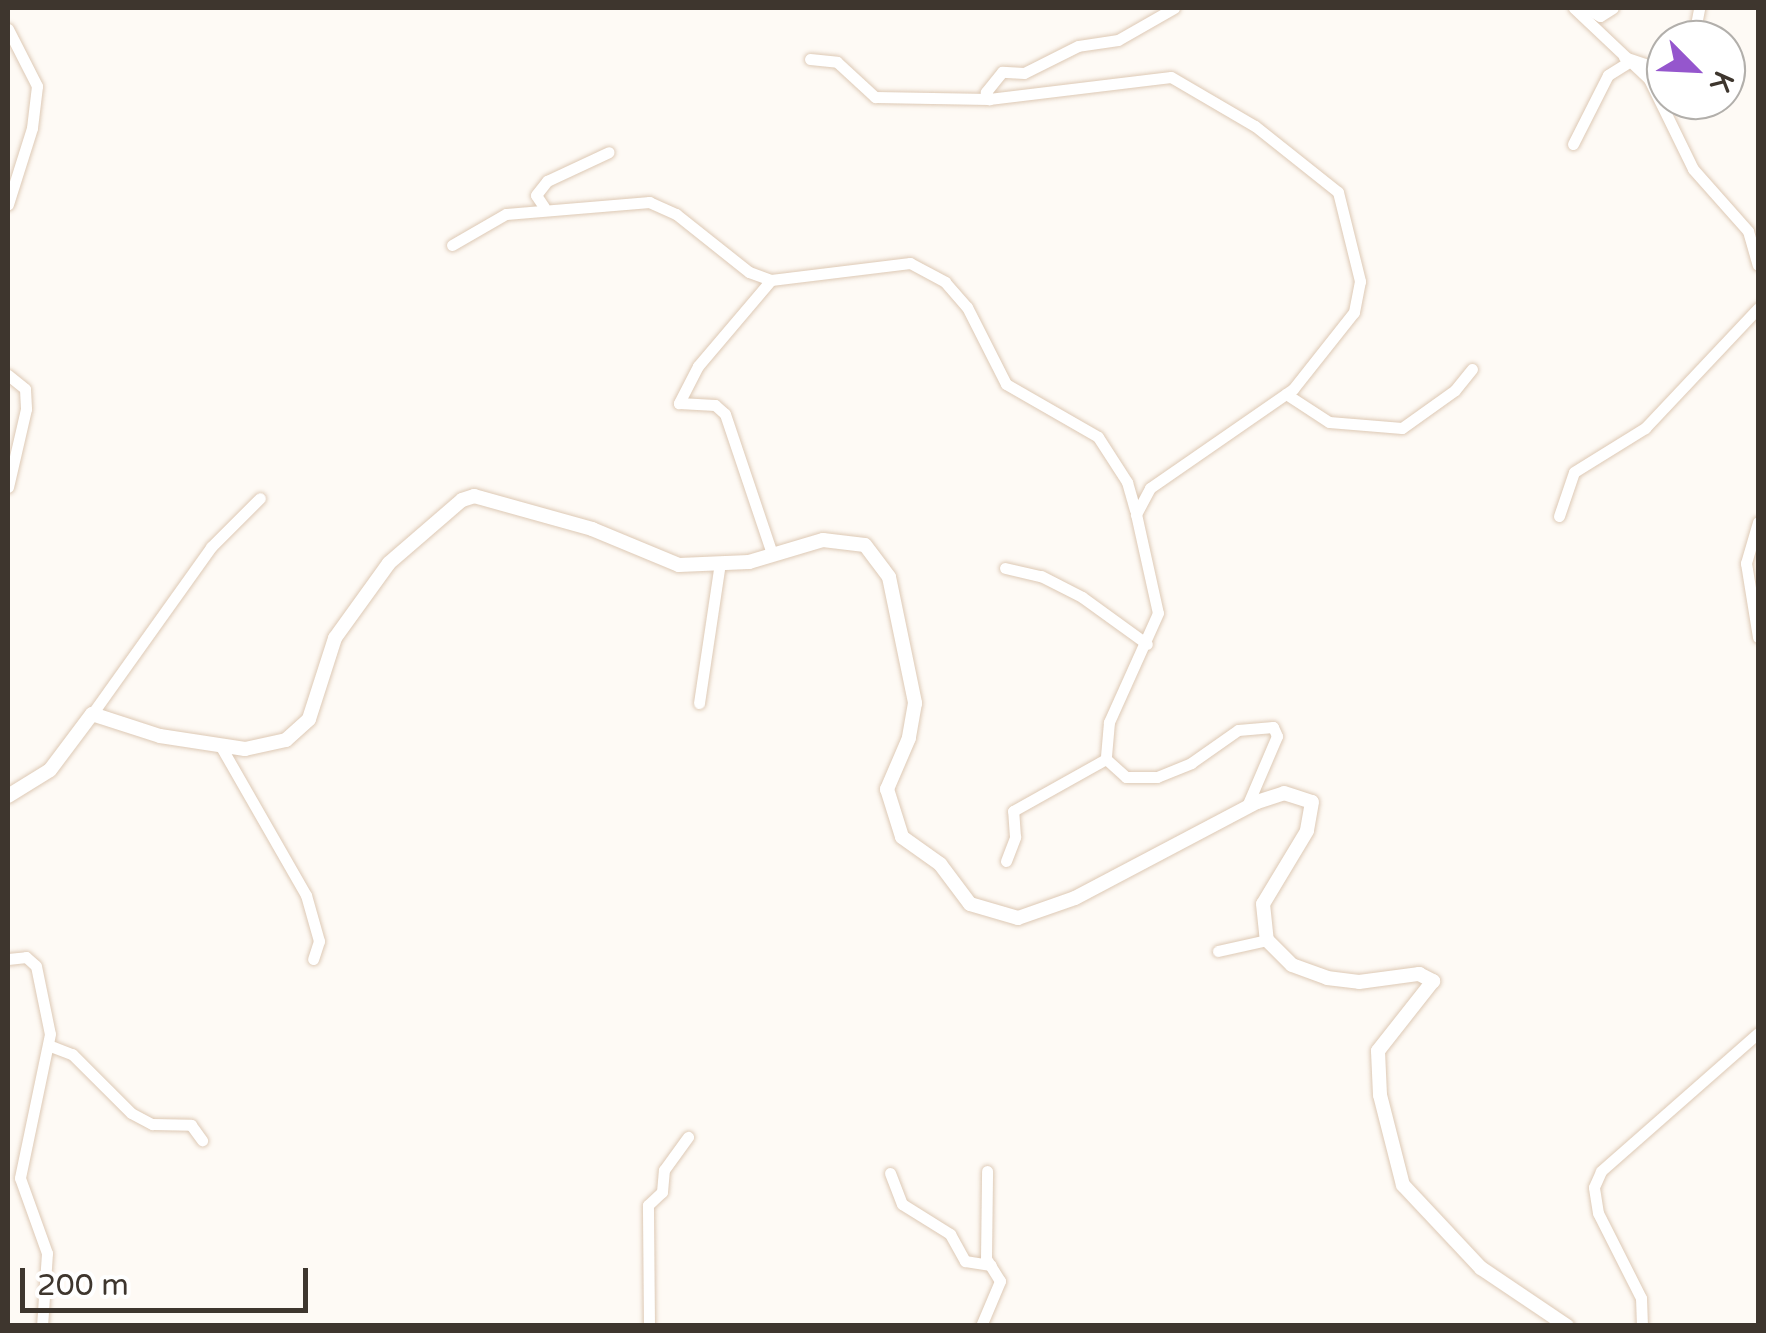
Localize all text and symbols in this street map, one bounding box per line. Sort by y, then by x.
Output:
north arrow [1646,20,1746,120]
text: K [1702,66,1741,97]
scale bar [25,1248,312,1310]
text: 200 m [37,1267,129,1304]

